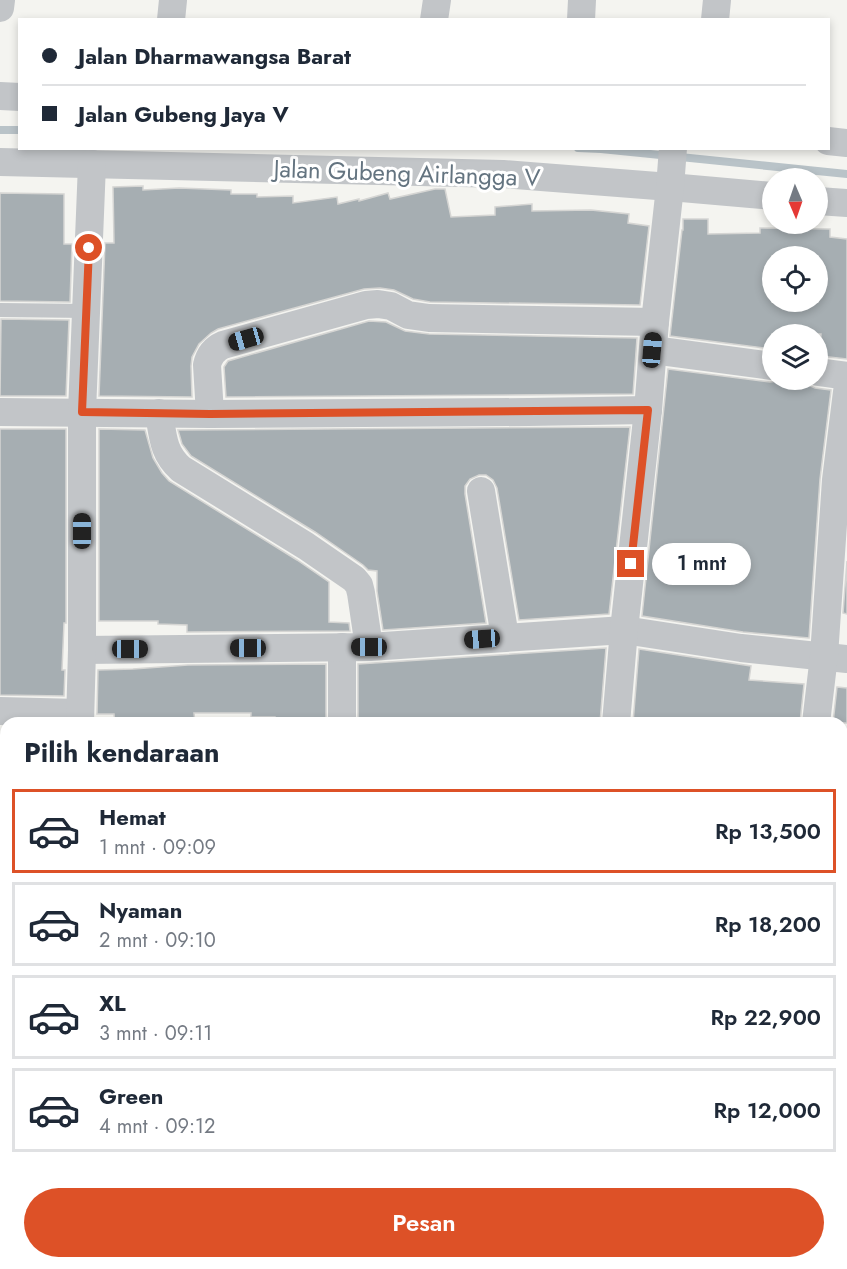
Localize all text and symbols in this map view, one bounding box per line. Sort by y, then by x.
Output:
text: Jalan Dharmawangsa Barat [78,40,351,72]
text: Jalan Gubeng Jaya V [78,98,289,130]
street label: Jalan Gubeng Airlangga V [270,151,541,195]
north arrow [762,168,828,234]
map controls [762,168,828,390]
route start [75,234,102,261]
button: locate [762,246,828,312]
button: layers [762,324,828,390]
car [226,325,266,353]
car [641,331,663,369]
car [73,513,91,549]
callout: 1 mnt [652,543,751,585]
text: 1 mnt [677,549,726,578]
route end [617,550,644,577]
car [463,629,501,649]
car [351,638,387,656]
car [230,639,266,657]
car [112,640,148,658]
text: Pilih kendaraan [24,733,220,772]
text: Hemat [99,801,166,833]
icon: car [27,804,81,858]
text: Rp 13,500 [715,815,821,847]
text: 1 mnt · 09:09 [99,833,216,862]
text: Nyaman [99,894,182,926]
icon: car [27,897,81,951]
text: Rp 18,200 [715,908,821,940]
text: 2 mnt · 09:10 [99,926,216,955]
text: XL [99,987,126,1019]
icon: car [27,990,81,1044]
text: Rp 22,900 [710,1001,821,1033]
text: 3 mnt · 09:11 [99,1019,212,1048]
text: Green [99,1080,163,1112]
icon: car [27,1083,81,1137]
text: Rp 12,000 [713,1094,821,1126]
text: 4 mnt · 09:12 [99,1112,215,1141]
button: Pesan [24,1188,824,1257]

